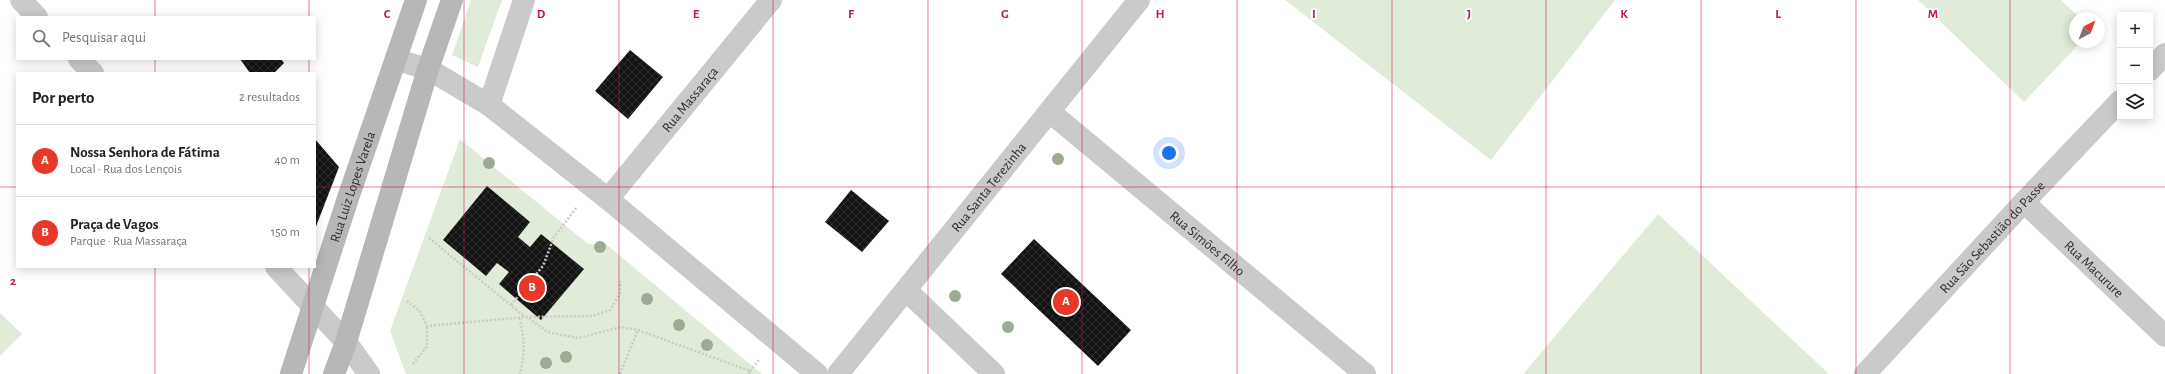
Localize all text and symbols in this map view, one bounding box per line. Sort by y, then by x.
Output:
text: C [384,8,391,21]
text: D [537,8,546,21]
text: E [693,8,700,21]
text: F [848,8,855,21]
text: G [1001,8,1009,21]
text: H [1155,8,1165,21]
text: I [1312,8,1316,21]
text: J [1467,8,1471,21]
text: K [1620,8,1628,21]
text: L [1775,8,1781,21]
text: M [1928,8,1938,21]
north arrow [2069,12,2105,48]
map controls [2117,12,2153,120]
button: + [2117,12,2153,48]
search box [16,16,316,60]
icon: search [30,27,52,49]
text: Pesquisar aqui [62,30,146,45]
button: − [2117,48,2153,84]
street label: Rua Massaraça [660,64,722,135]
button: layers [2117,84,2153,120]
text: Por perto [32,89,95,106]
text: 2 resultados [239,91,300,104]
street label: Rua Luiz Lopes Varela [328,129,378,244]
street label: Rua Santa Terezinha [949,140,1030,235]
your location [1159,143,1179,163]
text: Nossa Senhora de Fátima [70,145,220,160]
text: A [41,154,49,167]
text: 40 m [274,154,300,167]
text: Local · Rua dos Lençois [70,163,182,176]
street label: Rua São Sebastião do Passe [1938,179,2048,296]
street label: Rua Simões Filho [1167,209,1247,279]
text: Praça de Vagos [70,217,159,232]
text: B [41,226,49,239]
text: 150 m [271,226,300,239]
text: Parque · Rua Massaraça [70,235,187,248]
street label: Rua Macurure [2061,238,2126,301]
pin: B [519,273,545,303]
text: 2 [10,275,16,288]
pin: A [1053,287,1079,317]

